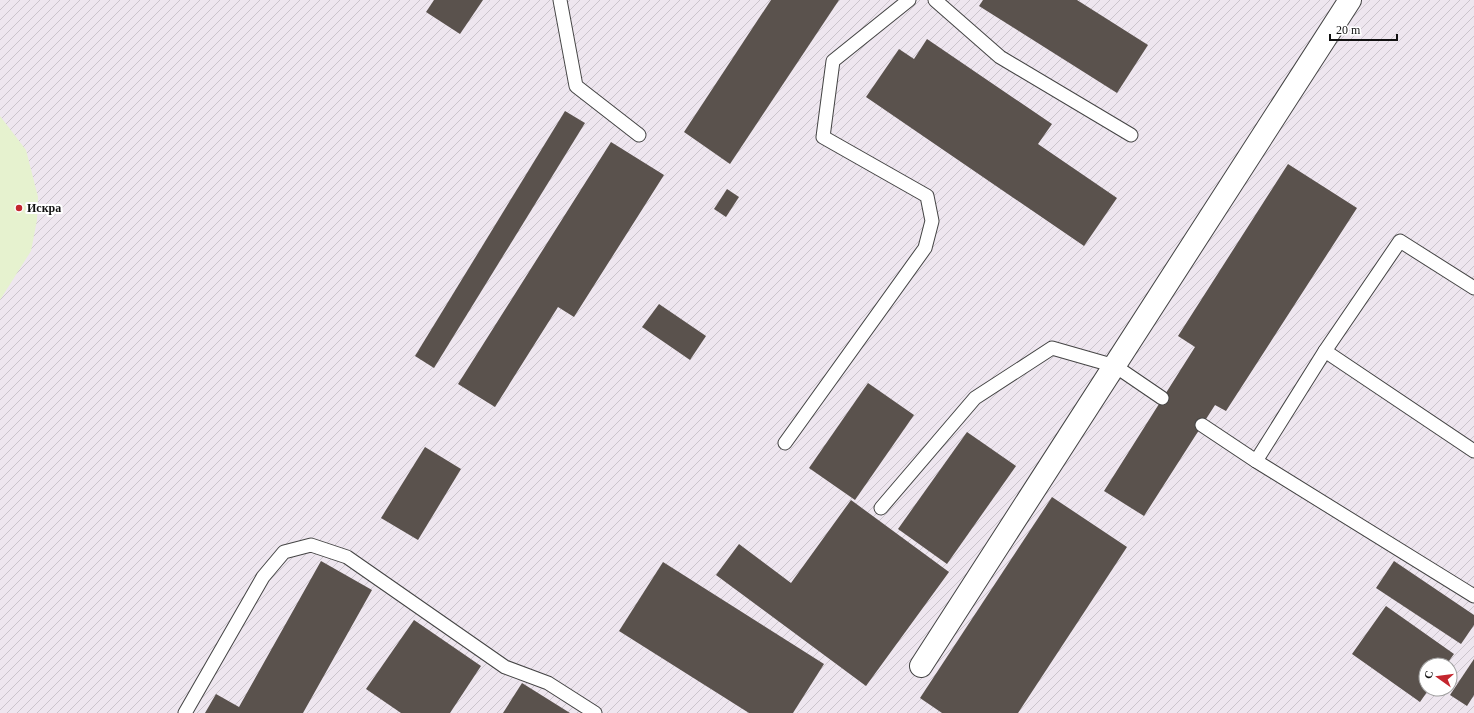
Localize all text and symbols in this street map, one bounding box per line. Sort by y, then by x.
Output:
scale bar [1330,16,1397,42]
text: 20 m [1336,23,1361,37]
place label: Искра [27,201,61,215]
marker: Искра [14,203,24,213]
north arrow [1418,657,1458,697]
text: С [1422,669,1435,680]

